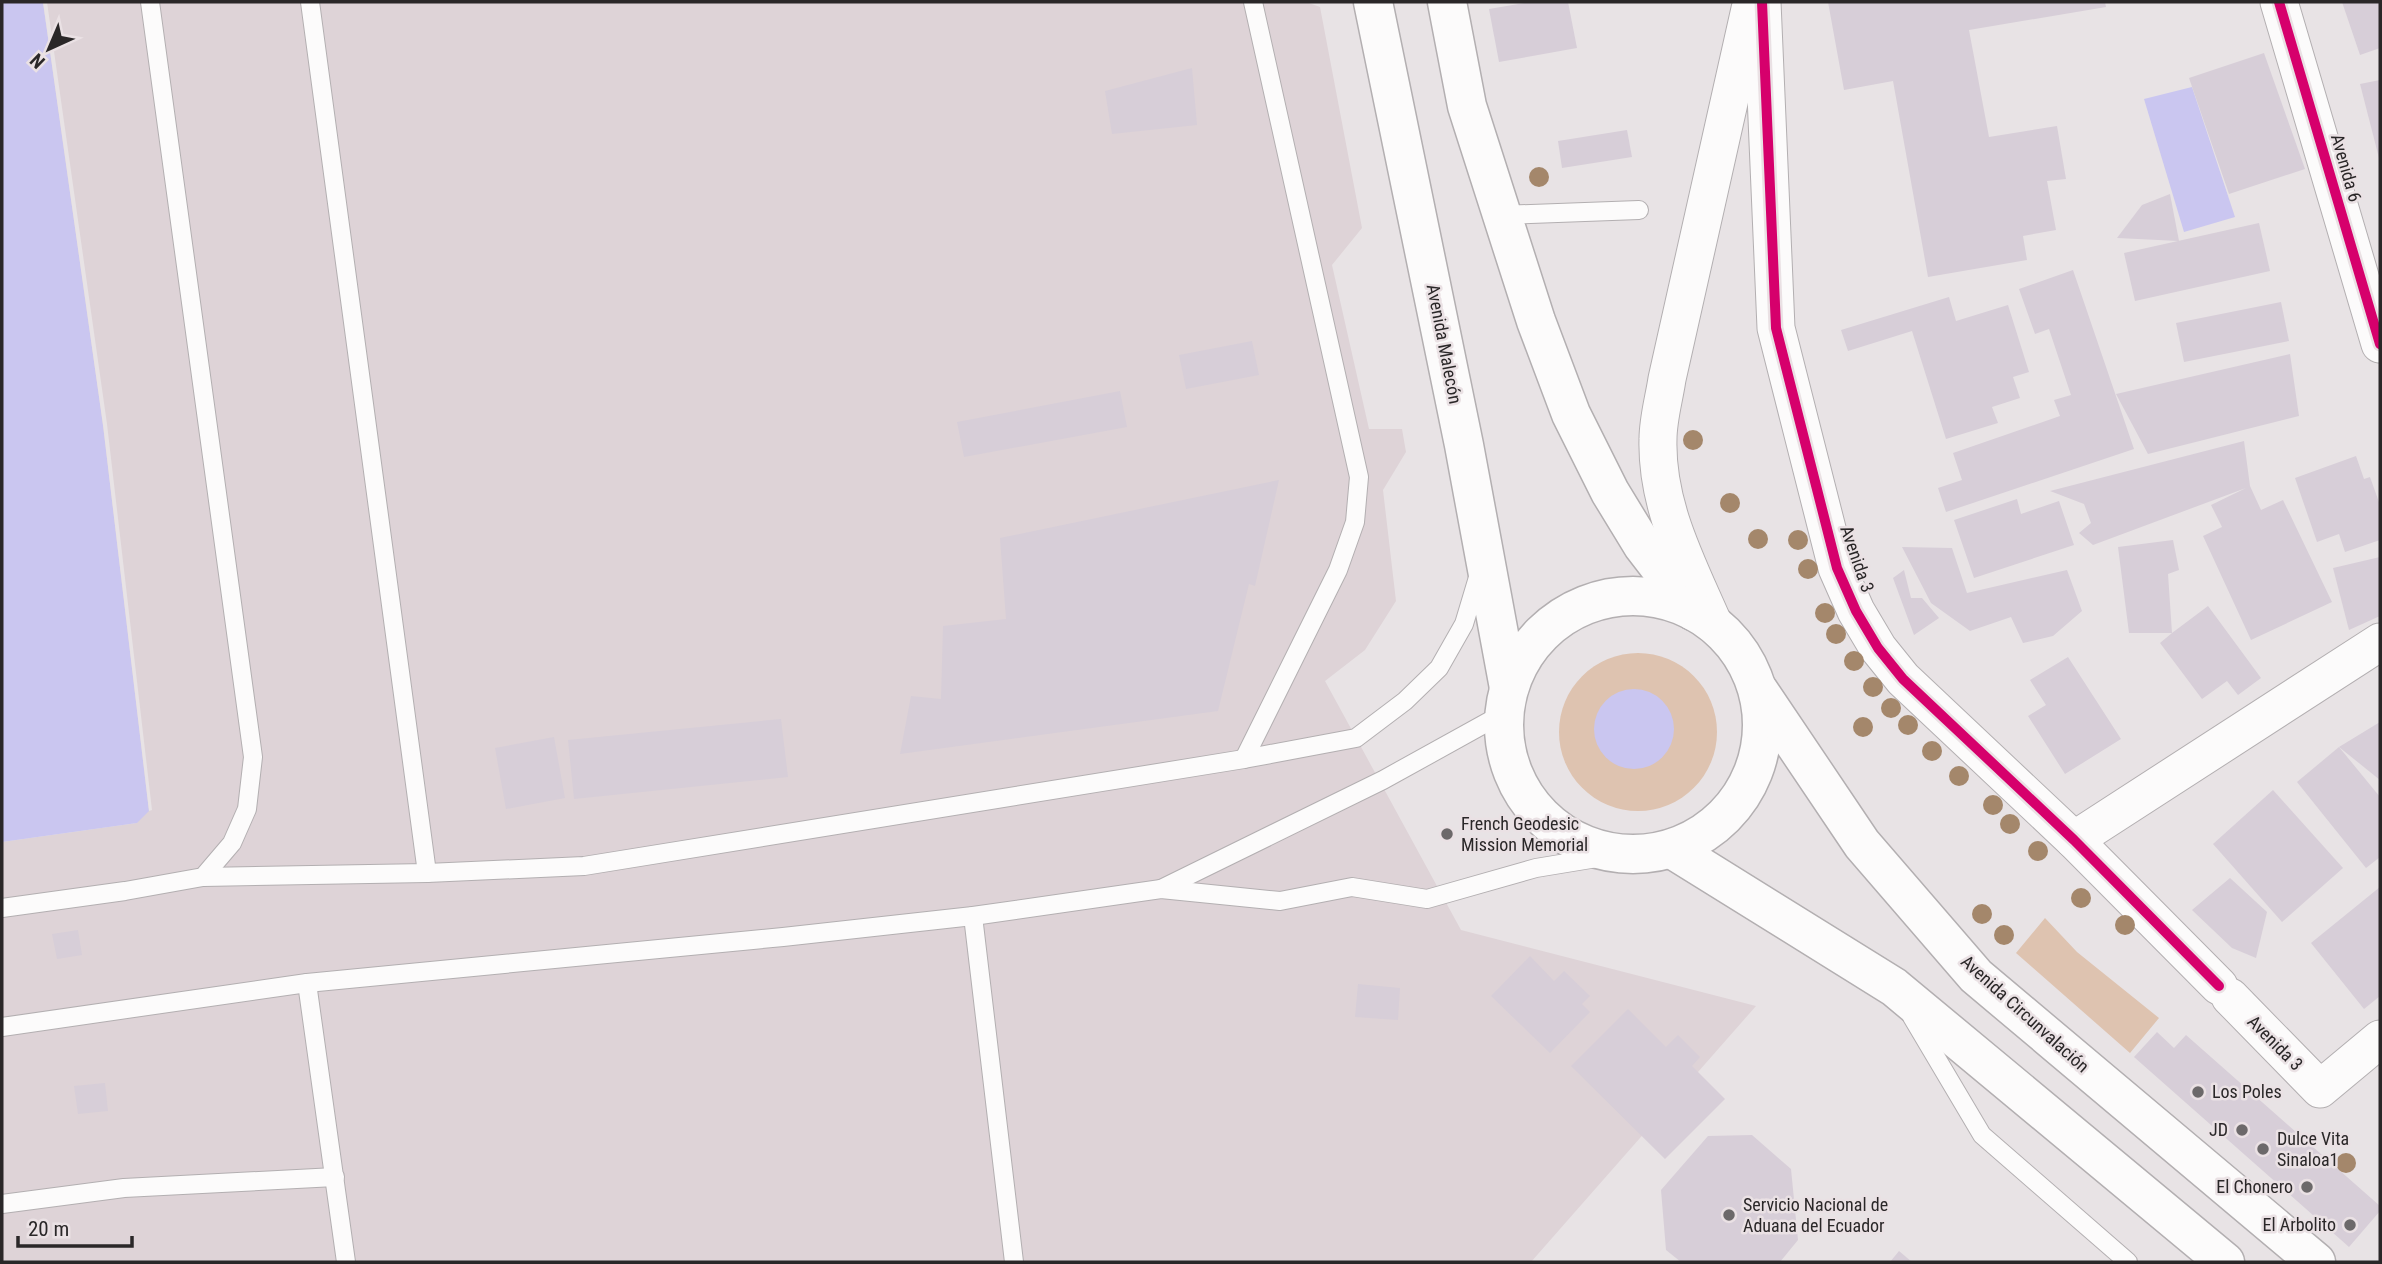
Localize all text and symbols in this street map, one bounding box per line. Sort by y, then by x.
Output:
north arrow [14,14,84,84]
text: N [25,49,50,73]
street label: Avenida 6 [2327,132,2366,204]
street label: Avenida Malecón [1423,282,1466,405]
street label: Avenida 3 [1836,523,1879,595]
place label: French Geodesic Mission Memorial [1461,813,1588,855]
marker: French Geodesic Mission Memorial [1439,826,1455,842]
street label: Avenida Circunvalación [1957,951,2094,1077]
street label: Avenida 3 [2243,1011,2307,1075]
place label: Los Poles [2212,1081,2282,1102]
marker: Los Poles [2190,1084,2206,1100]
place label: JD [2209,1119,2228,1140]
marker: JD [2234,1122,2250,1138]
place label: Dulce Vita Sinaloa1 [2277,1128,2349,1170]
marker: Dulce Vita Sinaloa1 [2255,1141,2271,1157]
place label: El Chonero [2216,1176,2293,1197]
marker: El Chonero [2299,1179,2315,1195]
place label: Servicio Nacional de Aduana del Ecuador [1743,1194,1888,1236]
scale bar [18,1204,131,1248]
marker: Servicio Nacional de Aduana del Ecuador [1721,1207,1737,1223]
place label: El Arbolito [2263,1214,2336,1235]
text: 20 m [28,1217,69,1241]
marker: El Arbolito [2342,1217,2358,1233]

